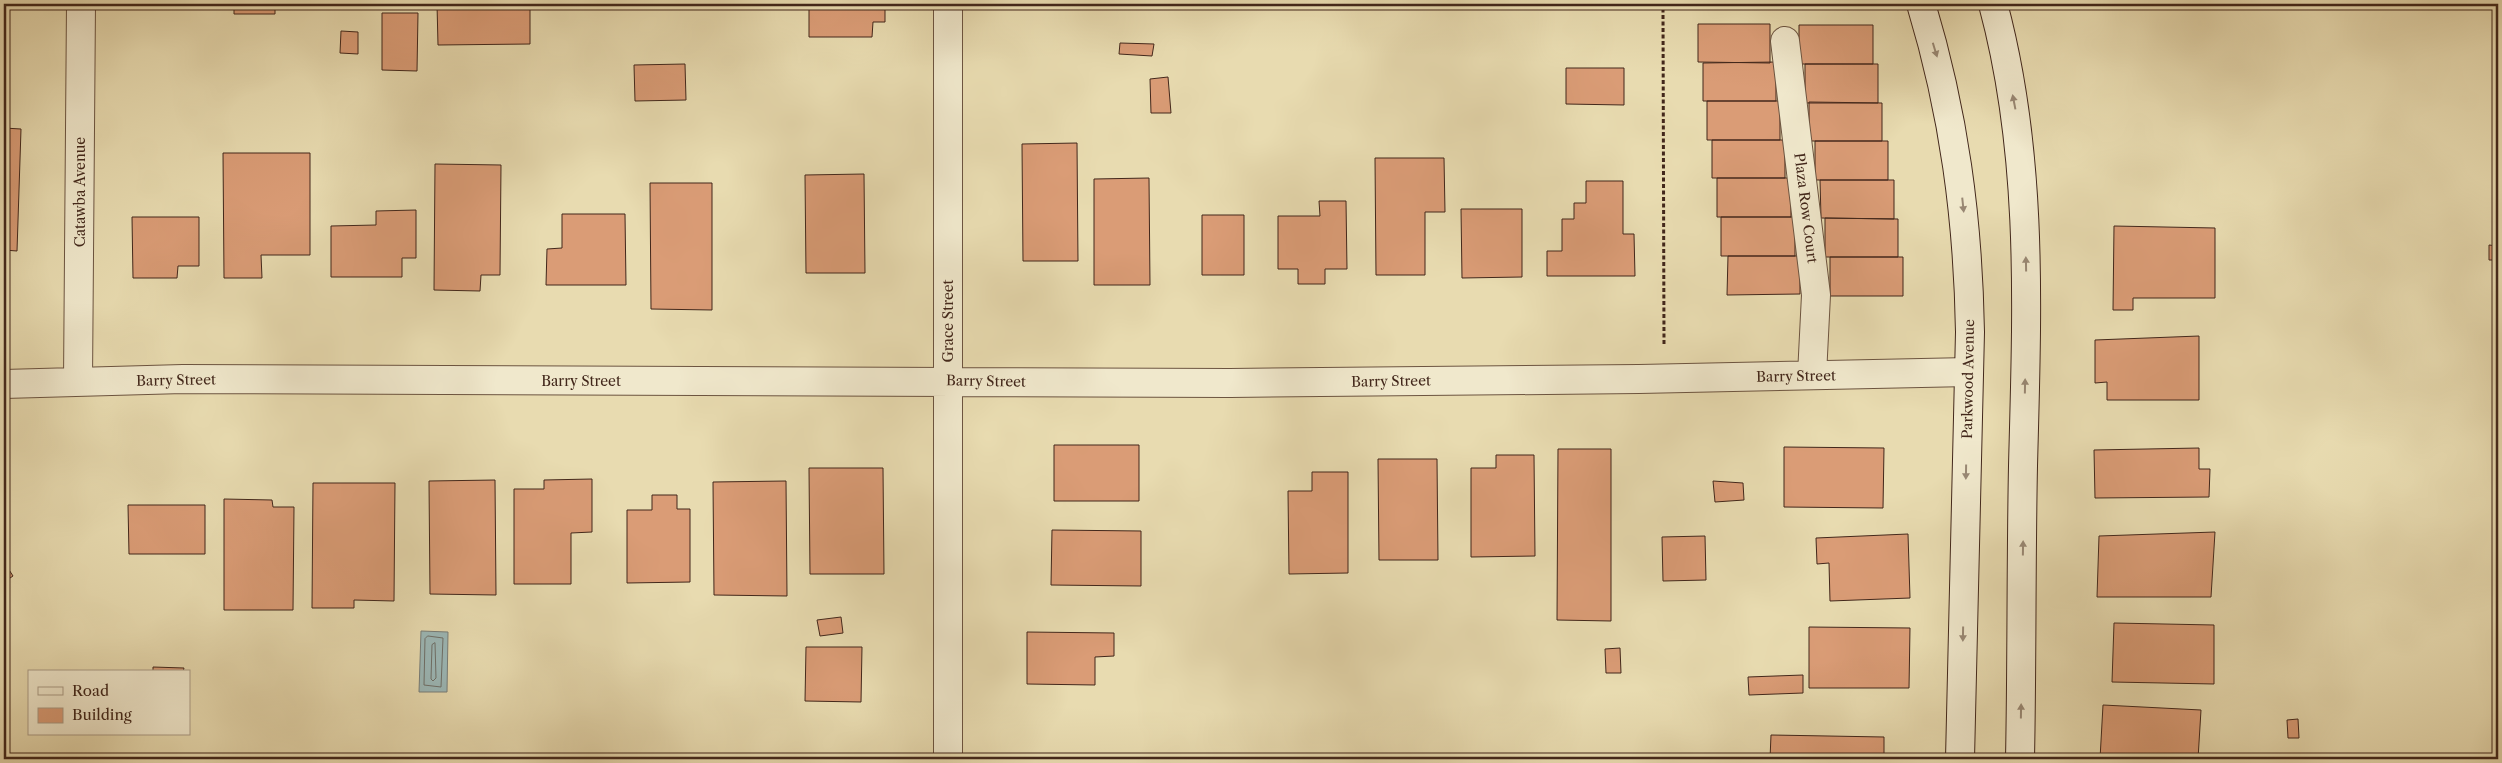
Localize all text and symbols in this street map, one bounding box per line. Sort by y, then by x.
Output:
one-way arrow [1932,43,1940,58]
one-way arrow [2010,95,2018,110]
street label: Catawba Avenue [71,137,89,247]
street label: Plaza Row Court [1790,152,1822,264]
one-way arrow [1959,197,1967,213]
one-way arrow [2022,256,2030,272]
street label: Grace Street [939,279,957,363]
street label: Parkwood Avenue [1958,319,1978,439]
street label: Barry Street [1756,366,1836,386]
street label: Barry Street [136,370,216,390]
street label: Barry Street [946,371,1026,391]
street label: Barry Street [1351,371,1431,391]
street label: Barry Street [541,372,621,390]
one-way arrow [2021,377,2029,393]
one-way arrow [1962,464,1970,480]
one-way arrow [2019,540,2027,556]
one-way arrow [1959,626,1967,642]
legend [28,670,190,736]
text: Road [72,681,109,700]
one-way arrow [2017,702,2025,718]
text: Building [72,705,132,724]

